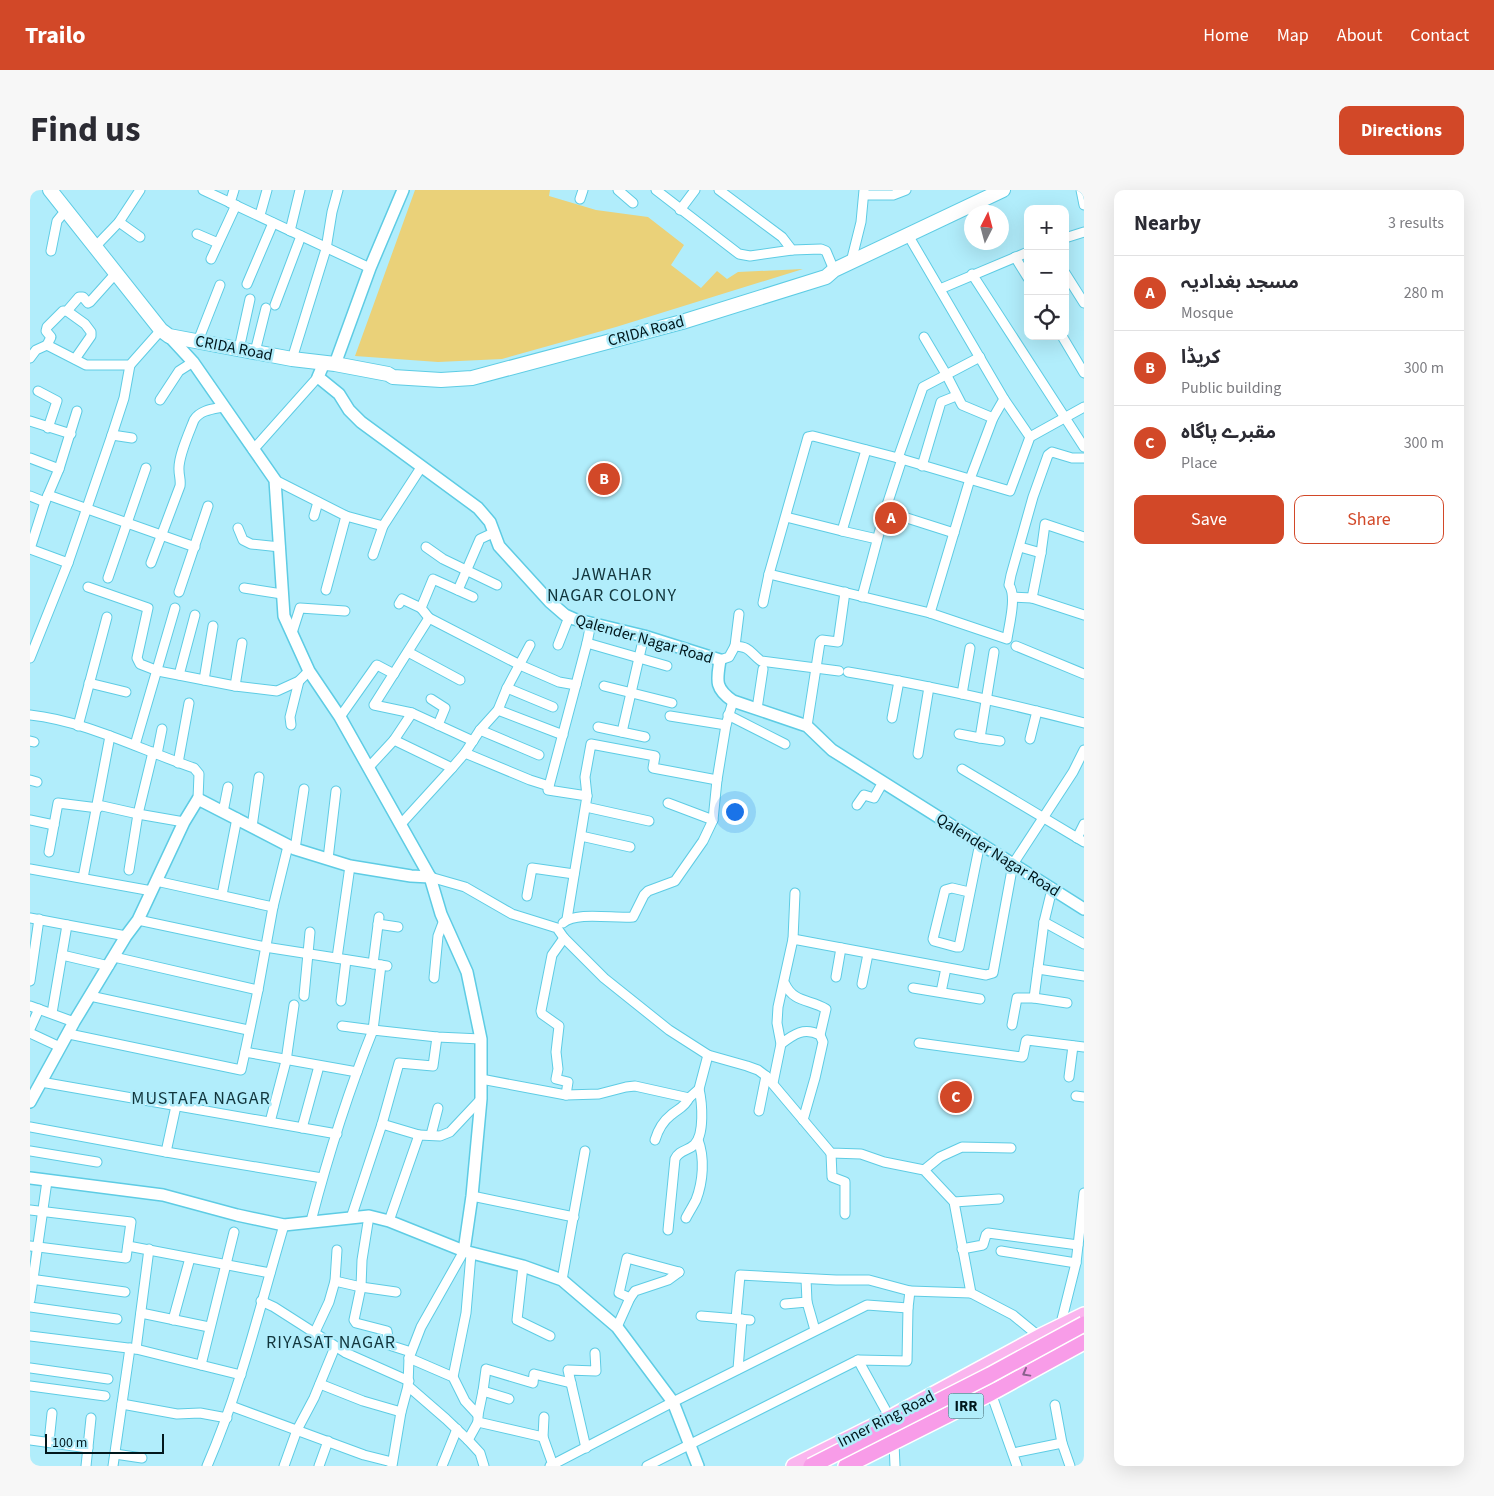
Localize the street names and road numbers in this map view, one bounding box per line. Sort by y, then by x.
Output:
street label: CRIDA Road [605,310,687,352]
street label: CRIDA Road [193,330,275,366]
street label: Qalender Nagar Road [573,609,715,669]
street label: Qalender Nagar Road [932,808,1064,902]
street label: Inner Ring Road [834,1385,938,1453]
road number: IRR [948,1394,984,1418]

